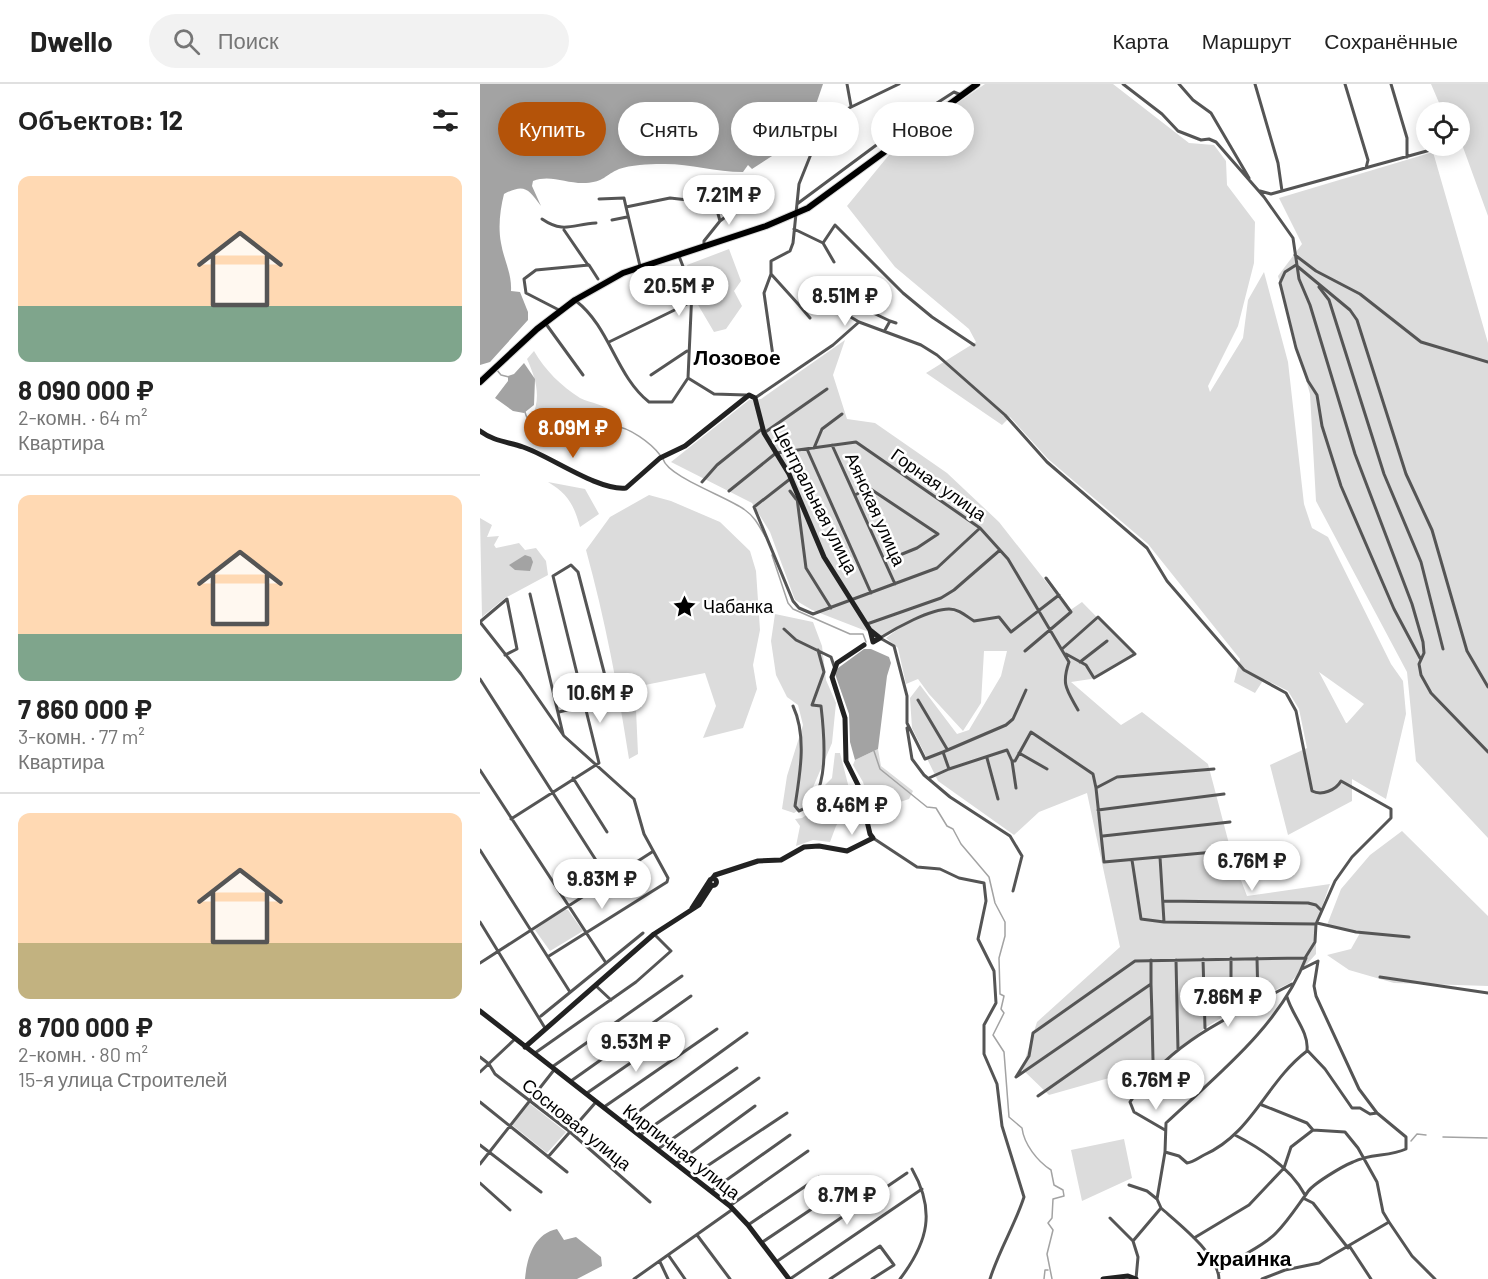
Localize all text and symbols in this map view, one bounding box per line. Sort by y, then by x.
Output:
search box [149,14,569,68]
text: Dwello [30,24,113,58]
icon: search [170,25,203,58]
text: Поиск [218,27,279,53]
text: Карта [1113,28,1169,53]
text: Маршрут [1202,28,1291,53]
text: Сохранённые [1324,28,1458,53]
chip: Купить [498,102,606,156]
chip: Снять [618,102,719,156]
chip: Фильтры [731,102,859,156]
chip: Новое [871,102,974,156]
map controls [1416,102,1470,156]
button: locate [1416,102,1470,156]
text: Объектов: 12 [18,104,183,135]
icon: filters [429,104,462,137]
pin: 7.21M ₽ [674,175,784,226]
text: 7.21M ₽ [697,182,761,206]
icon: home [186,215,294,323]
pin: 20.5M ₽ [624,266,734,317]
text: 20.5M ₽ [643,273,715,297]
pin: 8.51M ₽ [790,276,900,327]
text: 8.51M ₽ [812,283,878,307]
district label: Лозовое [693,344,781,369]
text: 8 090 000 ₽ [18,374,154,405]
text: 2-комн. · 64 m² [18,405,148,429]
pin: 8.09M ₽ [518,408,628,459]
text: 8.09M ₽ [538,415,608,439]
street label: Центральная улица [769,421,864,578]
text: Квартира [18,430,104,454]
street label: Горная улица [887,443,992,526]
street label: Аянская улица [841,449,911,570]
icon: home [186,534,294,642]
place icon: Чабанка [672,593,698,619]
place label: Чабанка [703,595,774,617]
pin: 10.6M ₽ [545,673,655,724]
text: 10.6M ₽ [567,680,633,704]
text: 7 860 000 ₽ [18,693,152,724]
text: 3-комн. · 77 m² [18,724,145,748]
text: Квартира [18,749,104,773]
pin: 8.46M ₽ [797,785,907,836]
text: 8.46M ₽ [816,792,888,816]
pin: 6.76M ₽ [1197,841,1307,892]
text: 6.76M ₽ [1217,848,1287,872]
icon: home [186,852,294,960]
pin: 9.83M ₽ [547,859,657,910]
text: 9.83M ₽ [567,866,637,890]
pin: 7.86M ₽ [1173,977,1283,1028]
text: 7.86M ₽ [1194,984,1262,1008]
text: 8 700 000 ₽ [18,1011,153,1042]
pin: 9.53M ₽ [581,1022,691,1073]
text: 9.53M ₽ [601,1029,671,1053]
text: 2-комн. · 80 m² [18,1042,148,1066]
pin: 6.76M ₽ [1101,1060,1211,1111]
text: 15-я улица Строителей [18,1067,227,1091]
text: 6.76M ₽ [1121,1067,1191,1091]
street label: Сосновая улица [518,1073,637,1175]
street label: Кирпичная улица [619,1098,746,1204]
pin: 8.7M ₽ [798,1175,896,1226]
text: 8.7M ₽ [818,1182,876,1206]
district label: Украинка [1196,1245,1292,1270]

